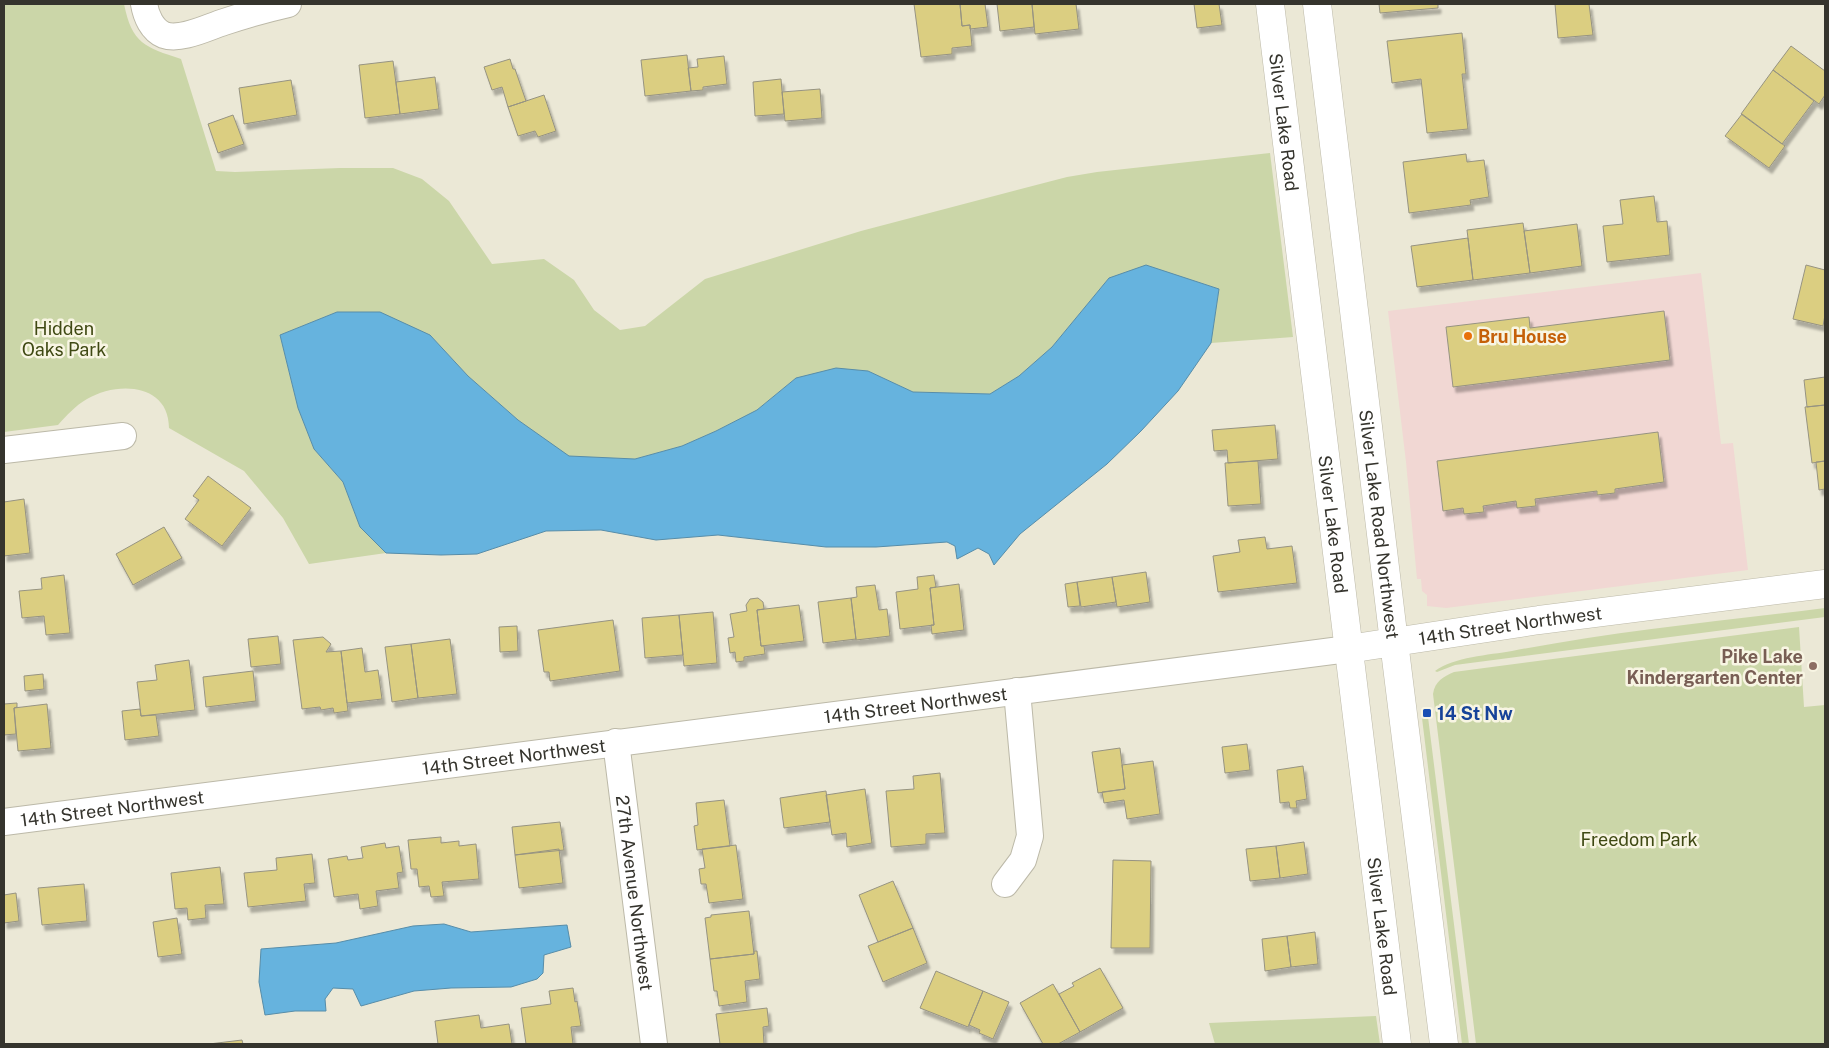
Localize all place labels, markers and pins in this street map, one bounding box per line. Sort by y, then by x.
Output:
place label: Bru House [1478,326,1567,347]
marker: Bru House [1462,330,1474,342]
place label: Pike Lake Kindergarten Center [1626,646,1804,688]
marker: Pike Lake Kindergarten Center [1807,660,1819,672]
place label: 14 St Nw [1437,703,1513,724]
marker: 14 St Nw [1421,707,1433,719]

